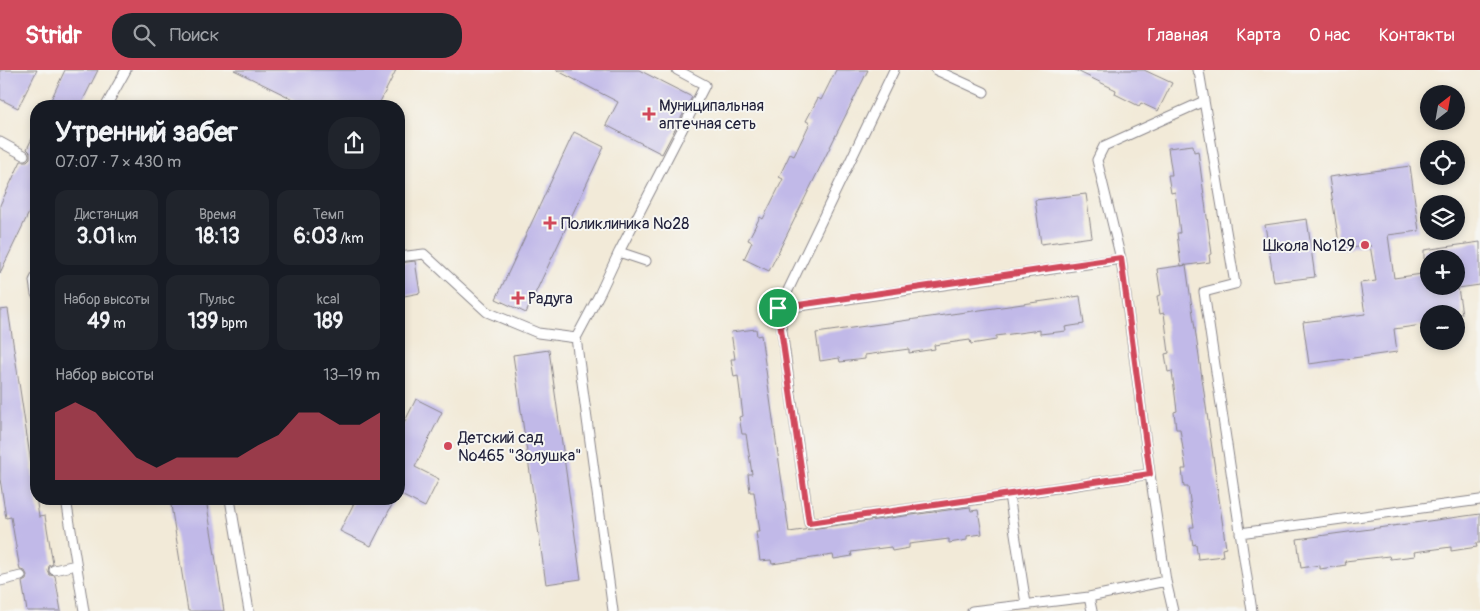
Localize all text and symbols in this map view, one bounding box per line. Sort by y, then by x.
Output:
search box [112,13,462,58]
text: Stridr [25,21,82,50]
icon: search [130,21,158,49]
text: Поиск [170,23,219,47]
text: Главная [1147,24,1208,47]
text: Карта [1236,24,1281,47]
text: О нас [1309,24,1351,47]
text: Контакты [1379,24,1455,47]
north arrow [1420,85,1465,130]
map controls [1420,85,1465,350]
place label: Муниципальная аптечная сеть [659,96,764,134]
marker: Муниципальная аптечная сеть [643,108,655,120]
text: Утренний забег [55,115,238,150]
button: share [328,117,380,169]
button: locate [1420,140,1465,185]
text: 07:07 · 7 × 430 m [55,152,181,172]
button: layers [1420,195,1465,240]
text: Дистанция [75,206,138,223]
text: Время [199,206,236,223]
text: Темп [313,206,344,223]
place label: Поликлиника №28 [561,214,689,234]
marker: Поликлиника №28 [543,216,557,230]
text: 3.01 [76,223,115,250]
text: 18:13 [195,223,240,250]
text: 6:03 [293,223,337,250]
text: km [115,230,137,247]
text: /km [337,230,364,247]
place label: Школа №129 [1263,236,1355,256]
marker: Школа №129 [1359,239,1371,251]
button: + [1420,250,1465,295]
pin [757,287,799,329]
place label: Радуга [528,289,573,309]
text: Набор высоты [63,291,150,308]
text: Пульс [200,291,235,308]
text: kcal [317,291,340,308]
marker: Радуга [512,292,524,304]
icon: arrive [764,294,792,322]
button: − [1420,305,1465,350]
text: 49 [87,308,110,335]
text: 139 [188,308,218,335]
text: 189 [314,308,343,335]
text: m [110,315,126,332]
text: bpm [218,315,247,332]
text: Набор высоты [55,365,154,385]
text: 13–19 m [323,365,380,385]
place label: Детский сад №465 "Золушка" [457,428,582,466]
marker: Детский сад №465 "Золушка" [442,440,454,452]

